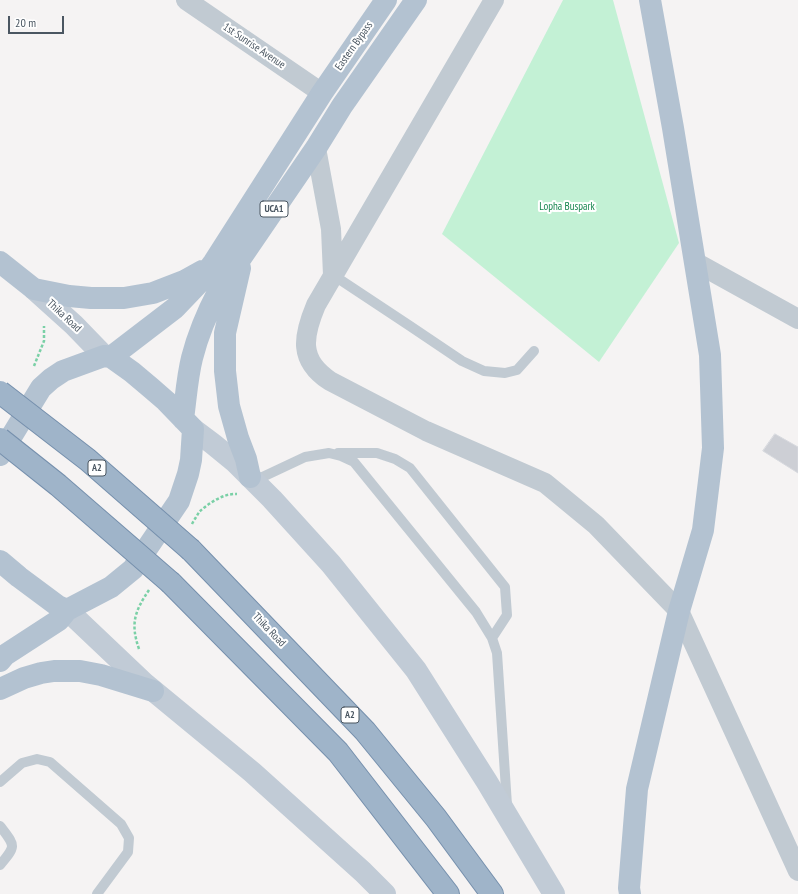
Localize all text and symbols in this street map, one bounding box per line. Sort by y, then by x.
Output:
scale bar [10,8,66,34]
text: 20 m [15,15,36,30]
street label: Eastern Bypass [332,19,376,73]
street label: 1st Sunrise Avenue [220,20,288,72]
park label: Lopha Buspark [539,200,595,214]
road number: UCA1 [260,201,288,217]
street label: Thika Road [44,297,84,335]
road number: A2 [88,460,106,476]
street label: Thika Road [250,610,288,650]
road number: A2 [341,707,359,723]

